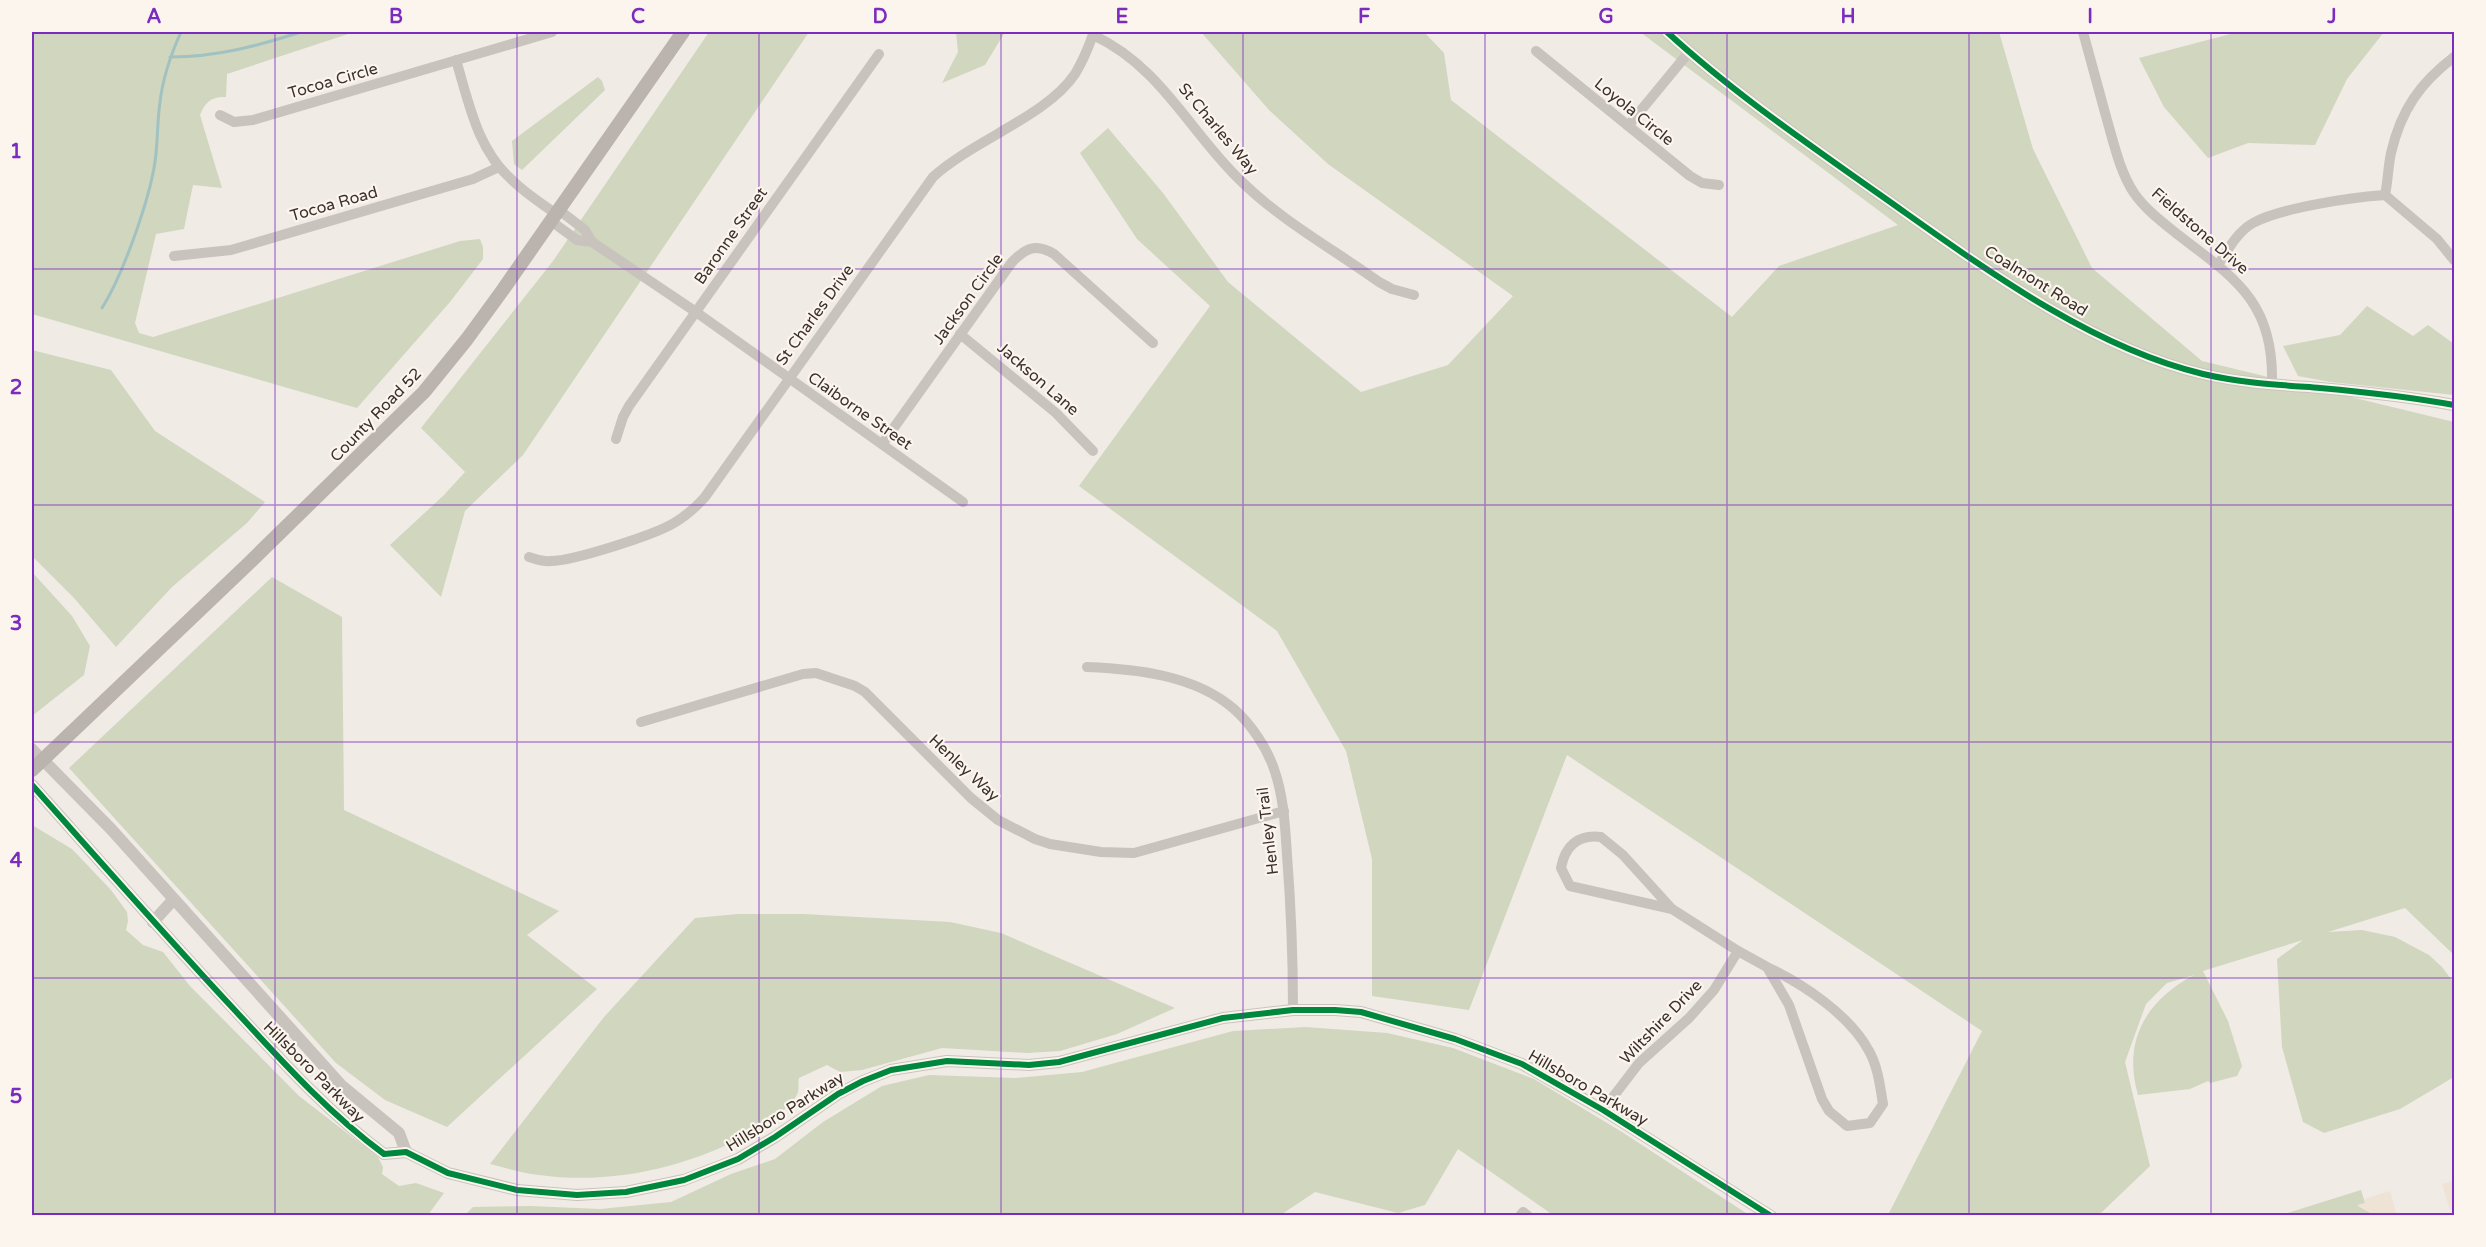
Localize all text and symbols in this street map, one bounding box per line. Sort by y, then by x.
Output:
text: A [147,5,162,29]
text: B [389,5,403,29]
text: C [631,5,645,29]
text: D [872,5,888,29]
text: E [1116,5,1129,29]
text: F [1358,5,1370,29]
text: G [1598,5,1614,29]
text: H [1840,5,1856,29]
text: I [2087,5,2093,29]
text: J [2326,5,2337,29]
street label: Tocoa Circle [286,59,380,103]
street label: Loyola Circle [1590,74,1678,150]
street label: St Charles Way [1174,79,1262,179]
text: 1 [10,140,22,164]
street label: Tocoa Road [288,182,380,226]
street label: Fieldstone Drive [2147,183,2253,279]
street label: Baronne Street [690,184,772,288]
street label: Coalmont Road [1981,241,2091,321]
street label: Jackson Circle [928,250,1008,348]
street label: St Charles Drive [772,261,858,369]
street label: Jackson Lane [993,338,1083,420]
street label: County Road 52 [326,364,426,466]
street label: Claiborne Street [804,368,916,454]
text: 2 [10,376,22,400]
text: 3 [10,612,22,636]
street label: Henley Way [925,730,1004,806]
street label: Henley Trail [1253,786,1283,876]
text: 4 [10,849,23,873]
street label: Wiltshire Drive [1616,975,1706,1069]
street label: Hillsboro Parkway [259,1017,369,1127]
street label: Hillsboro Parkway [1524,1045,1652,1131]
street label: Hillsboro Parkway [722,1067,848,1156]
text: 5 [10,1085,22,1109]

